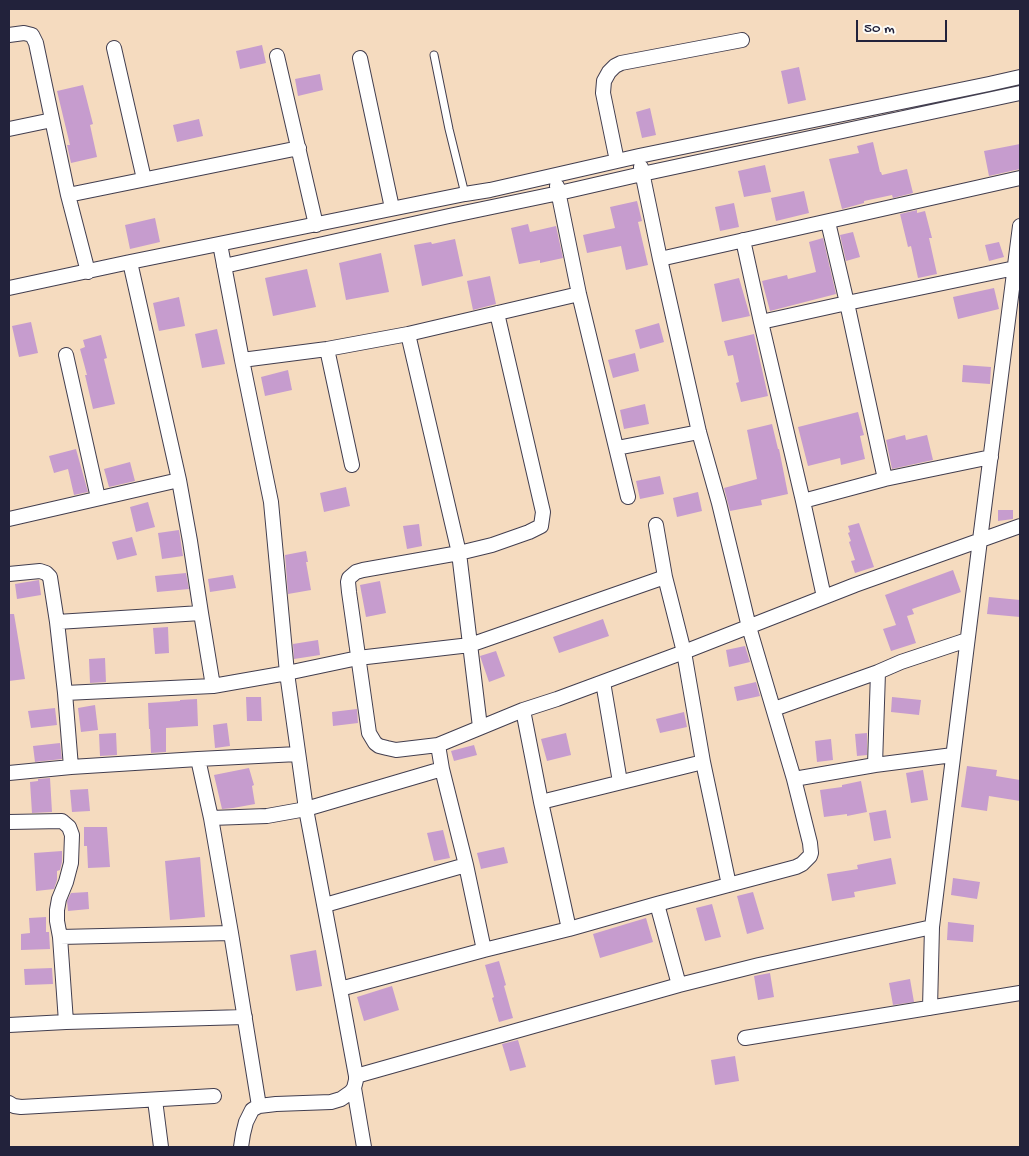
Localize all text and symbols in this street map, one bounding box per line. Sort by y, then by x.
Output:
scale bar [859,10,950,42]
text: 50 m [864,20,895,38]

